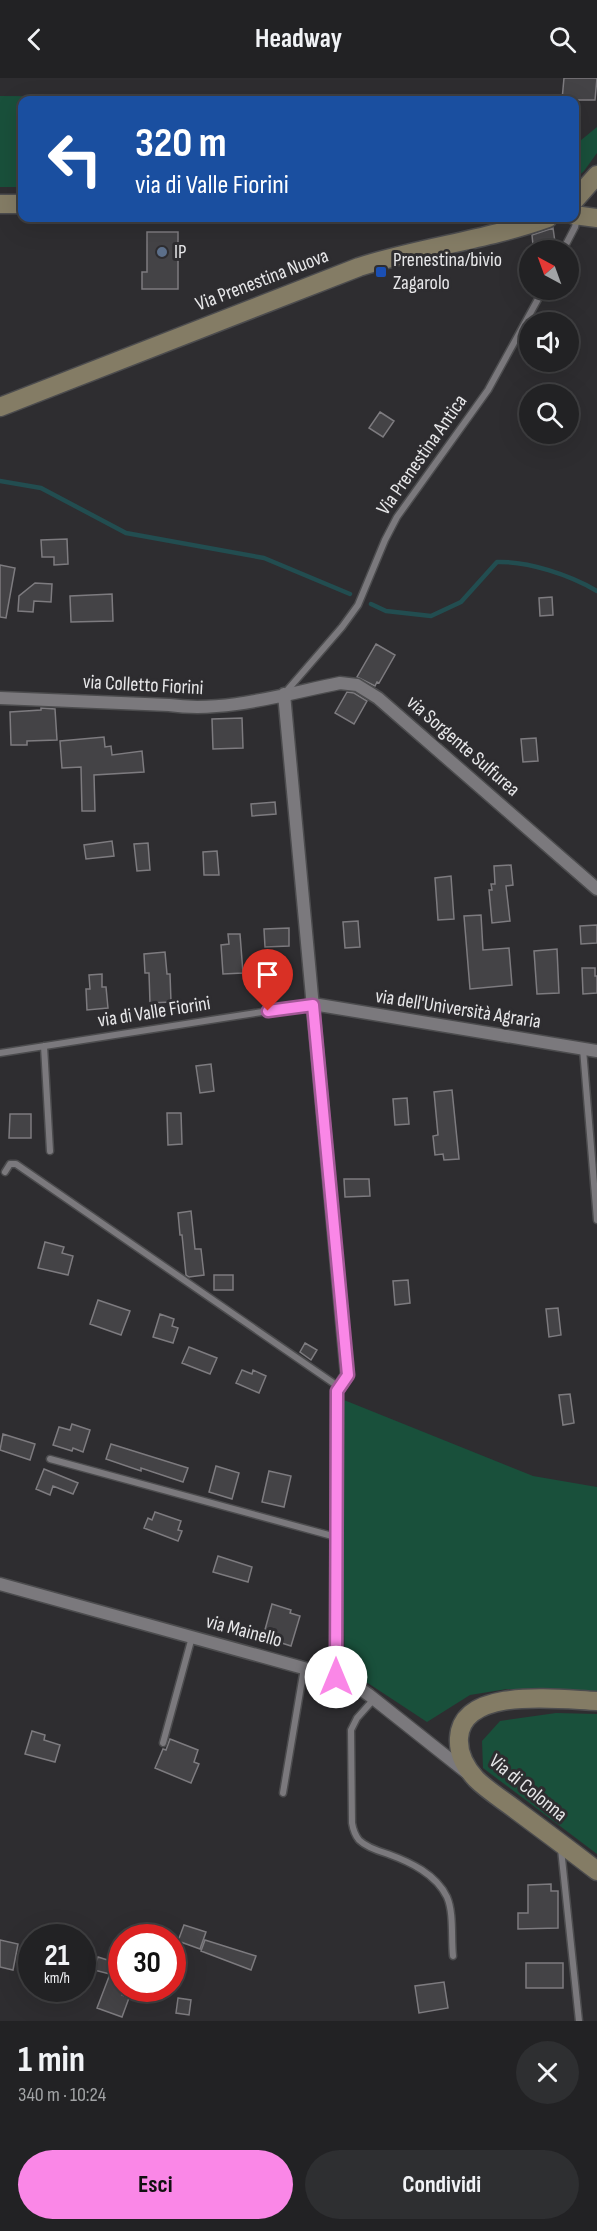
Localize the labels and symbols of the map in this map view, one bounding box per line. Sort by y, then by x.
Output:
place label: IP [174,240,186,264]
north arrow [519,240,579,300]
street label: Via Prenestina Nuova [192,244,332,316]
marker: IP [155,245,169,259]
place label: Prenestina/bivio Zagarolo [393,248,502,295]
marker: Prenestina/bivio Zagarolo [374,265,388,279]
street label: Via Prenestina Antica [372,390,472,520]
street label: via Colletto Fiorini [82,670,204,700]
street label: via Sorgente Sulfurea [401,690,525,802]
pin [242,949,293,1011]
street label: via dell'Università Agraria [373,984,543,1034]
street label: via di Valle Fiorini [96,991,212,1033]
street label: via Mainello [203,1609,285,1653]
position arrow [304,1645,368,1709]
street label: Via di Colonna [484,1749,572,1827]
speed limit sign: 30 [108,1924,186,2002]

